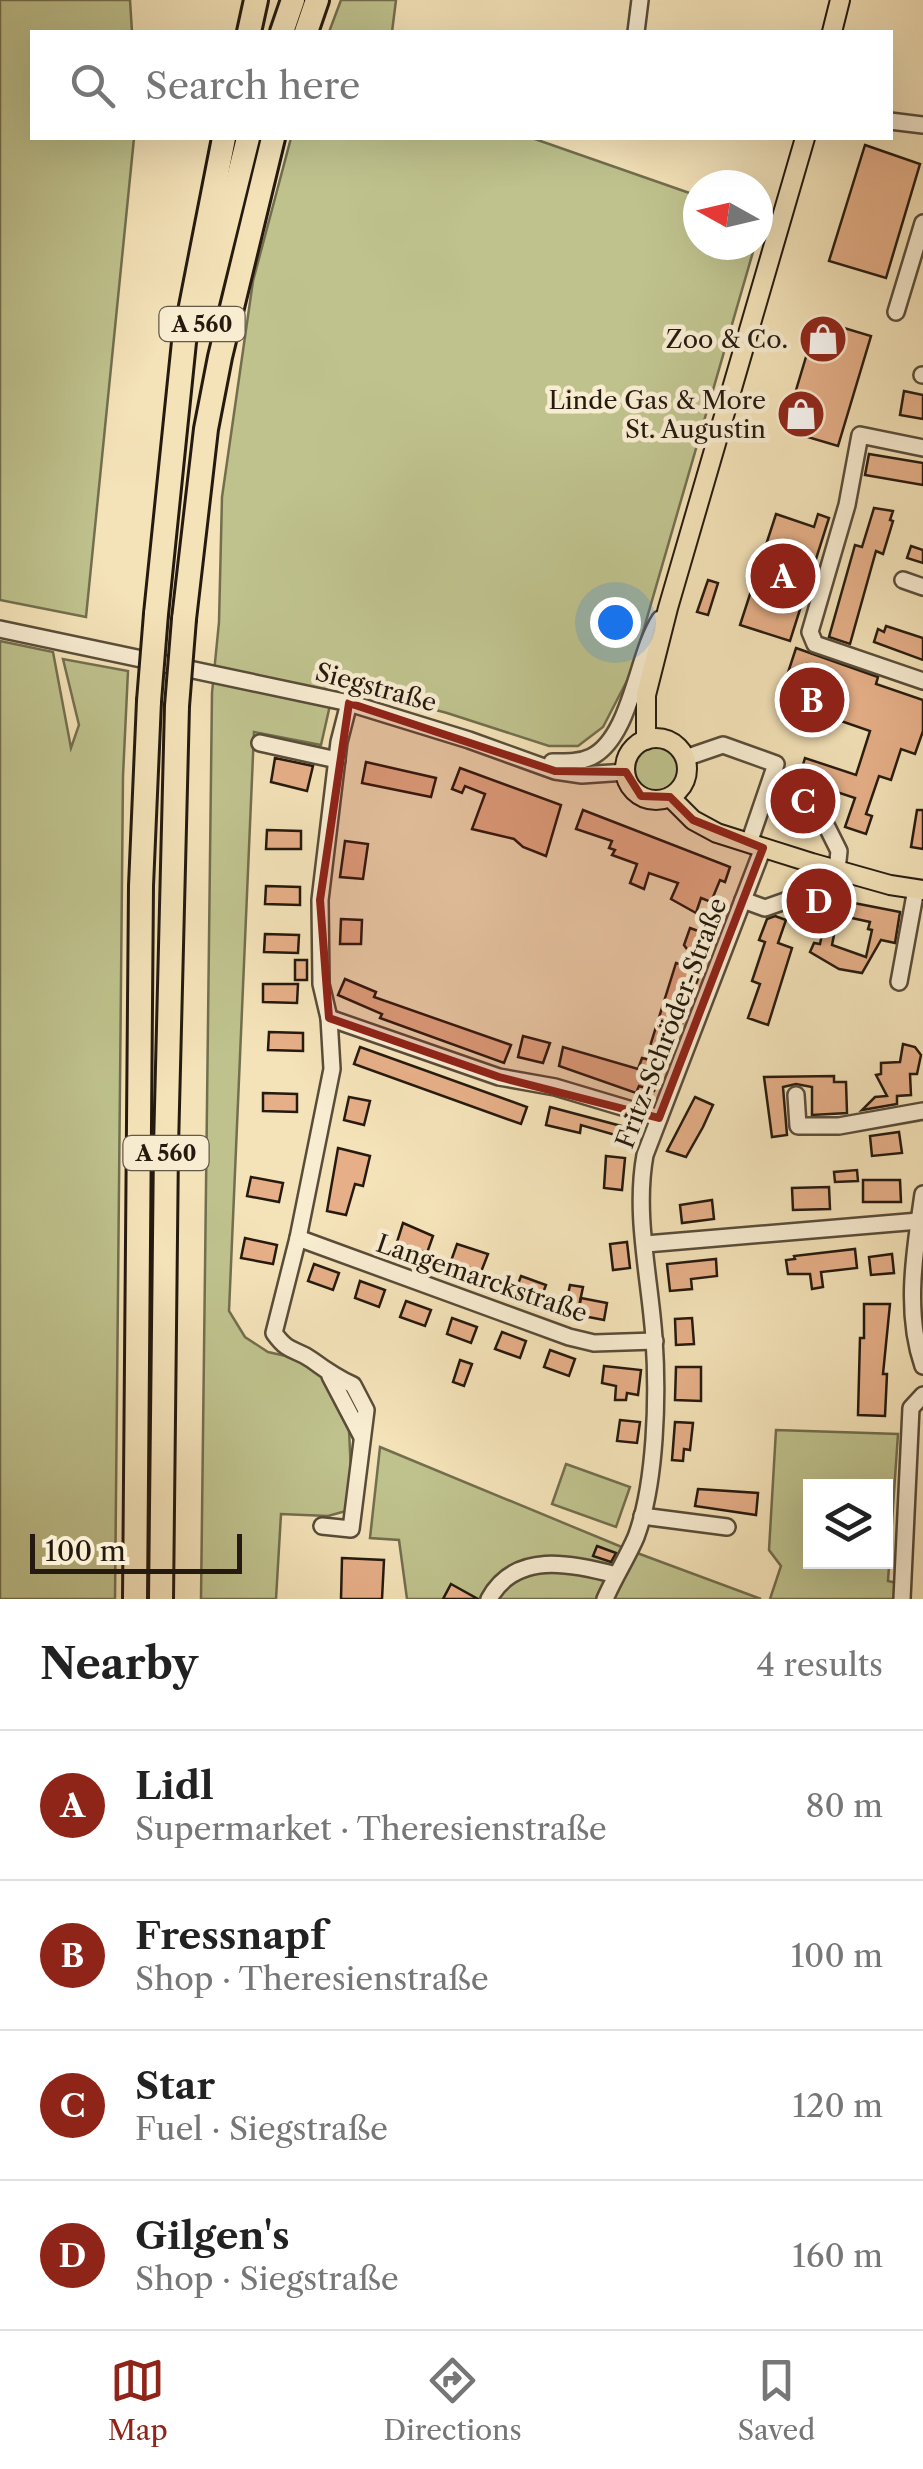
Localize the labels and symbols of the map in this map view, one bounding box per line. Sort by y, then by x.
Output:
north arrow [683,170,773,260]
road number: A 560 [160,307,244,341]
shop icon: Zoo & Co. [797,313,849,365]
place label: Zoo & Co. [666,324,788,355]
place label: Linde Gas & More St. Augustin [549,385,766,445]
shop icon: Linde Gas & More St. Augustin [775,388,827,440]
pin: A [750,538,816,614]
your location [590,597,641,648]
street label: Siegstraße [312,656,440,719]
pin: B [780,662,844,738]
pin: C [770,764,836,838]
pin: D [786,864,852,938]
street label: Fritz-Schröder-Straße [609,894,734,1153]
road number: A 560 [124,1136,208,1170]
street label: Langemarckstraße [372,1228,591,1329]
scale bar [30,1529,242,1574]

